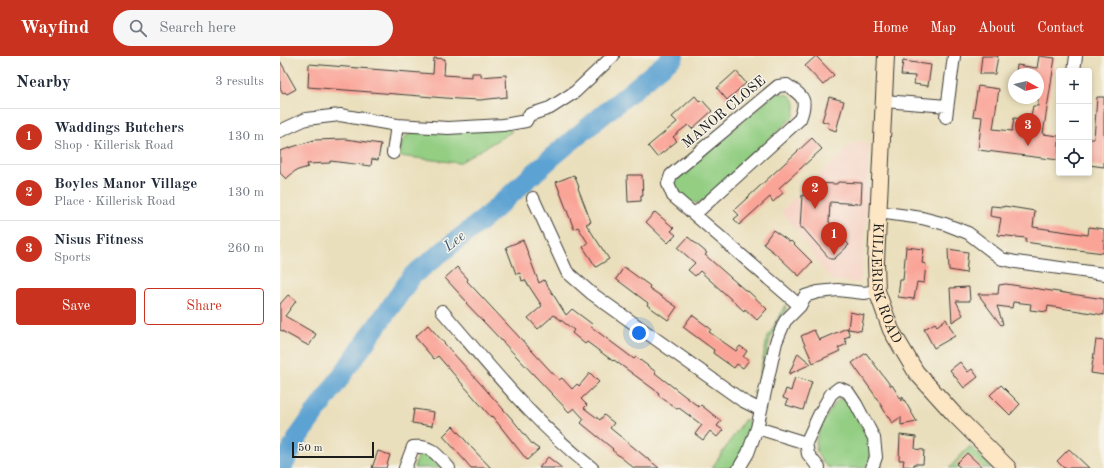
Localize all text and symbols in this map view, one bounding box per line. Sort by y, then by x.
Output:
search box [113,10,393,46]
icon: search [127,17,149,39]
text: Wayfind [20,19,89,38]
text: Search here [159,21,236,36]
text: Home [873,21,908,35]
text: Map [930,21,956,35]
text: About [978,21,1015,35]
text: Contact [1037,21,1084,35]
north arrow [1008,68,1044,104]
map controls [1056,68,1092,176]
button: + [1056,68,1092,104]
street label: MANOR CLOSE [680,73,768,151]
text: Nearby [16,74,71,91]
text: 3 results [215,75,264,88]
button: − [1056,104,1092,140]
pin: 3 [1015,113,1041,146]
text: Waddings Butchers [54,121,184,136]
text: 1 [25,130,33,143]
text: 130 m [227,130,264,143]
text: Shop · Killerisk Road [54,139,173,152]
button: locate [1056,140,1092,176]
pin: 2 [802,176,828,209]
text: Boyles Manor Village [54,177,197,192]
text: 2 [25,186,33,199]
text: 130 m [227,186,264,199]
text: Place · Killerisk Road [54,195,176,208]
pin: 1 [821,222,847,255]
street label: KILLERISK ROAD [869,222,904,346]
water label: Lee [441,229,468,255]
text: Nisus Fitness [54,233,144,248]
text: 3 [25,242,33,255]
text: 260 m [227,242,264,255]
text: Sports [54,251,91,264]
button: Save [16,288,136,325]
button: Share [144,288,264,325]
your location [629,323,649,343]
scale bar [292,440,374,459]
text: 50 m [298,443,323,454]

